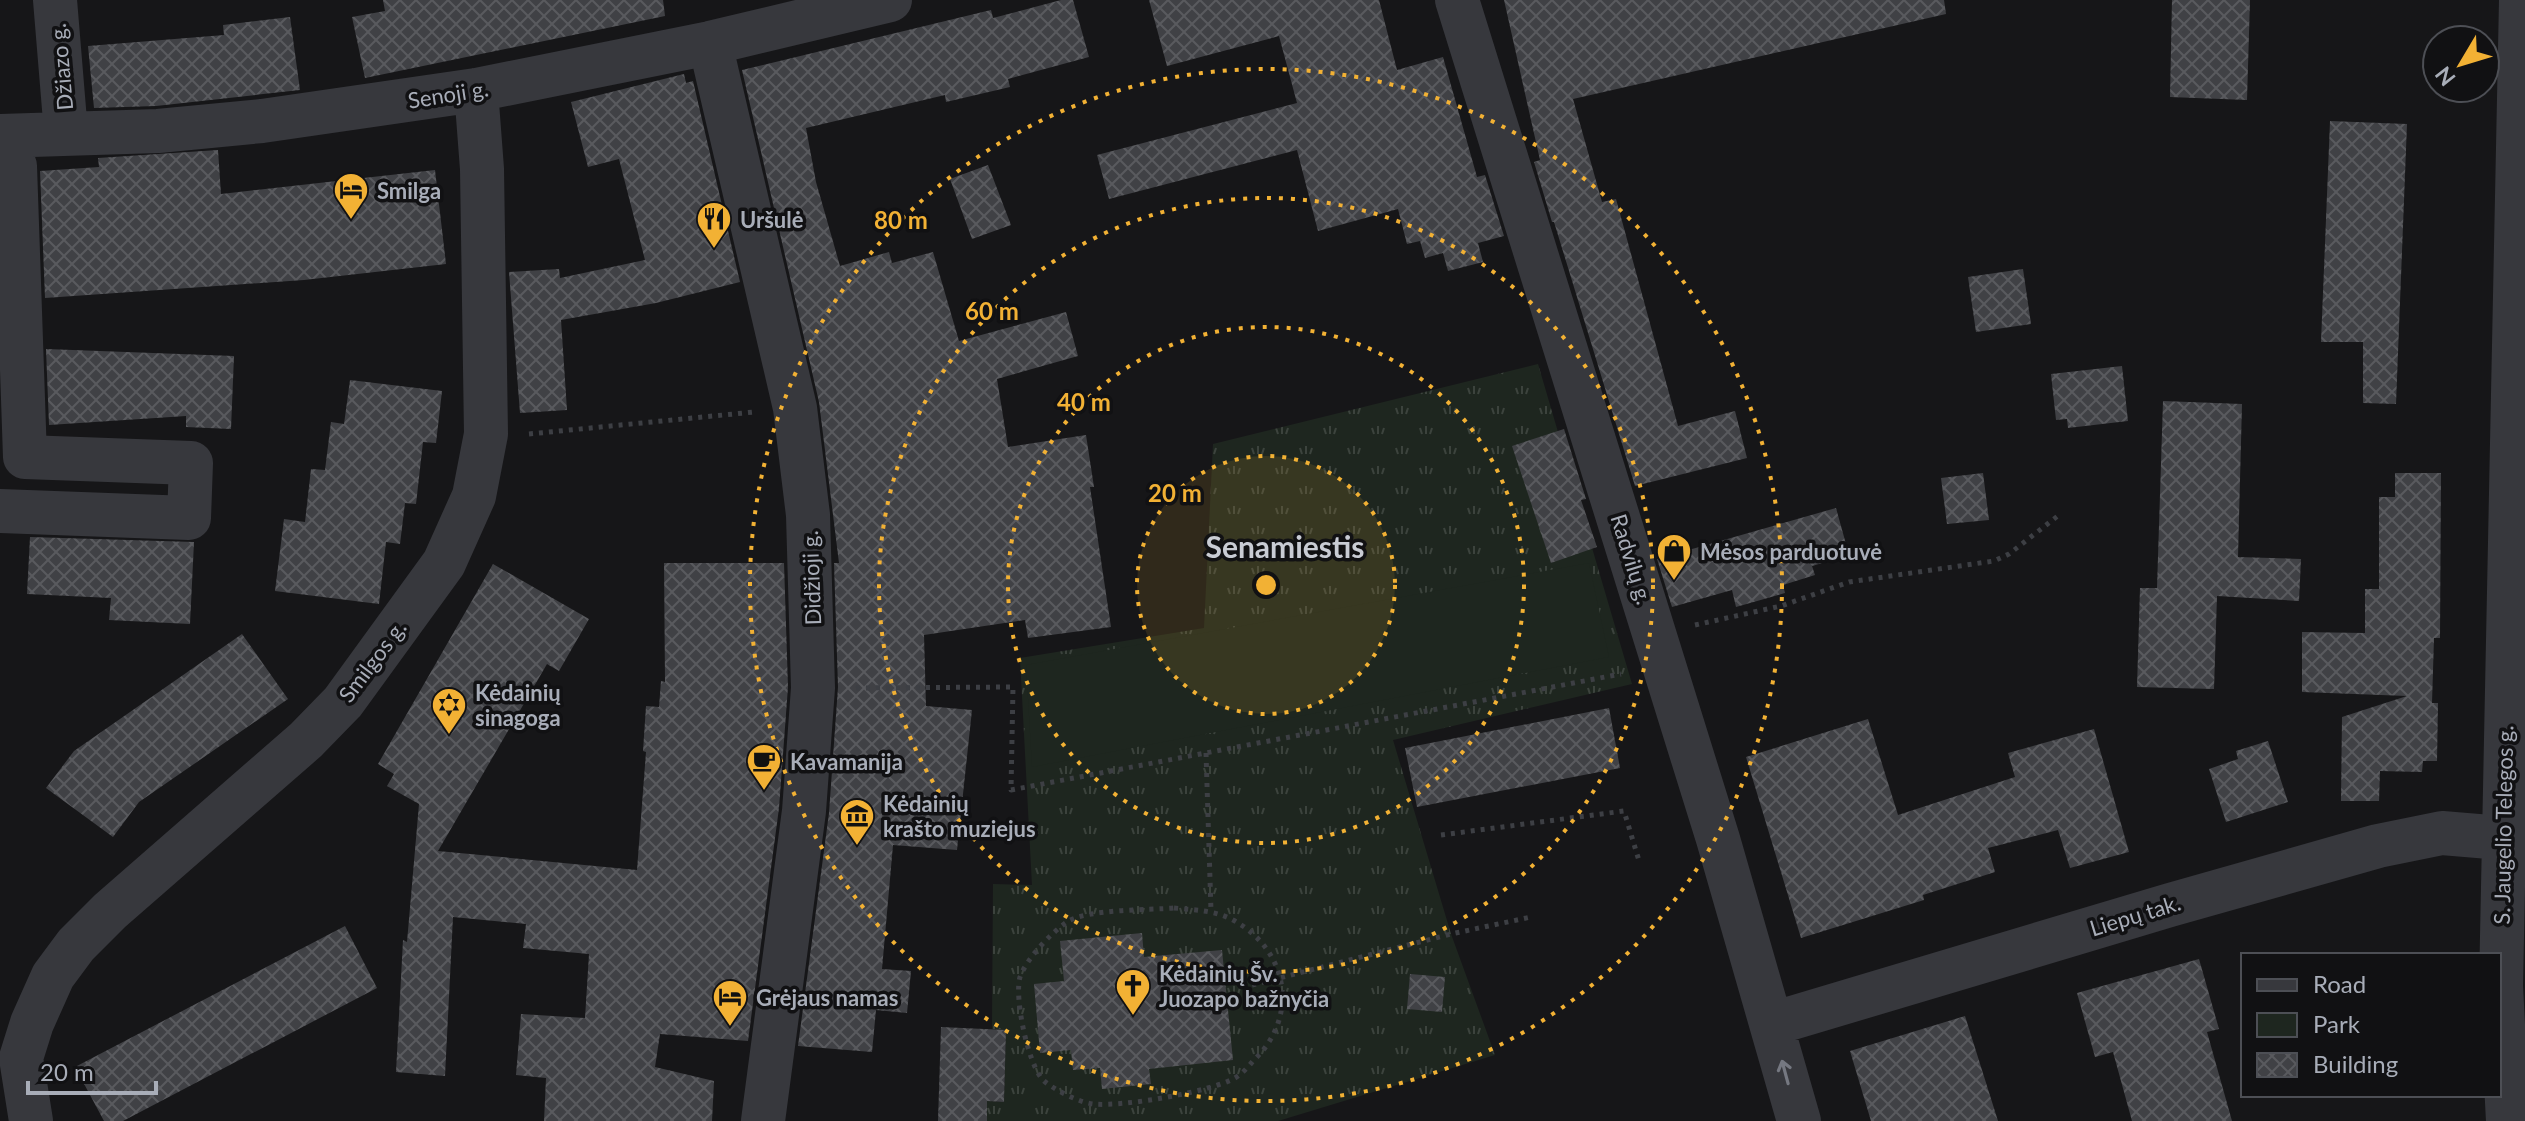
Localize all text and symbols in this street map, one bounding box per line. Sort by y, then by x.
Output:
street label: Džiazo g. [44,22,78,112]
north arrow [2421,24,2501,104]
text: N [2429,62,2461,92]
street label: Senoji g. [406,74,490,114]
hotel icon: Smilga [332,171,370,221]
place label: Smilga [377,177,441,204]
restaurant icon: Uršulė [695,200,733,250]
text: 80 m [874,205,928,234]
place label: Uršulė [740,206,804,233]
text: 60 m [965,296,1019,325]
text: 40 m [1057,387,1111,416]
text: 20 m [1148,478,1202,507]
street label: Radvilų g. [1605,510,1659,608]
district label: Senamiestis [1205,528,1365,564]
street label: Didžioji g. [796,530,826,626]
shop icon: Mėsos parduotuvė [1655,532,1693,582]
place label: Mėsos parduotuvė [1700,538,1882,565]
centre of rings [1252,571,1280,599]
street label: Smilgos g. [332,615,412,707]
place label: Kėdainių sinagoga [475,679,561,731]
synagogue icon: Kėdainių sinagoga [430,686,468,736]
street label: S. Jaugelio Telegos g. [2488,725,2518,925]
cafe icon: Kavamanija [745,742,783,792]
place label: Kavamanija [790,748,903,775]
place label: Kėdainių krašto muziejus [883,790,1036,842]
museum icon: Kėdainių krašto muziejus [838,797,876,847]
street label: Liepų tak. [2086,888,2184,942]
legend [2241,953,2501,1097]
place label: Kėdainių Šv. Juozapo bažnyčia [1159,960,1329,1012]
church icon: Kėdainių Šv. Juozapo bažnyčia [1114,967,1152,1017]
text: Road [2313,969,2366,998]
hotel icon: Grėjaus namas [711,978,749,1028]
place label: Grėjaus namas [756,984,898,1011]
text: Park [2313,1009,2361,1038]
scale bar [28,1045,156,1095]
text: Building [2313,1049,2398,1078]
text: 20 m [40,1057,94,1086]
one-way arrow [1777,1060,1792,1086]

